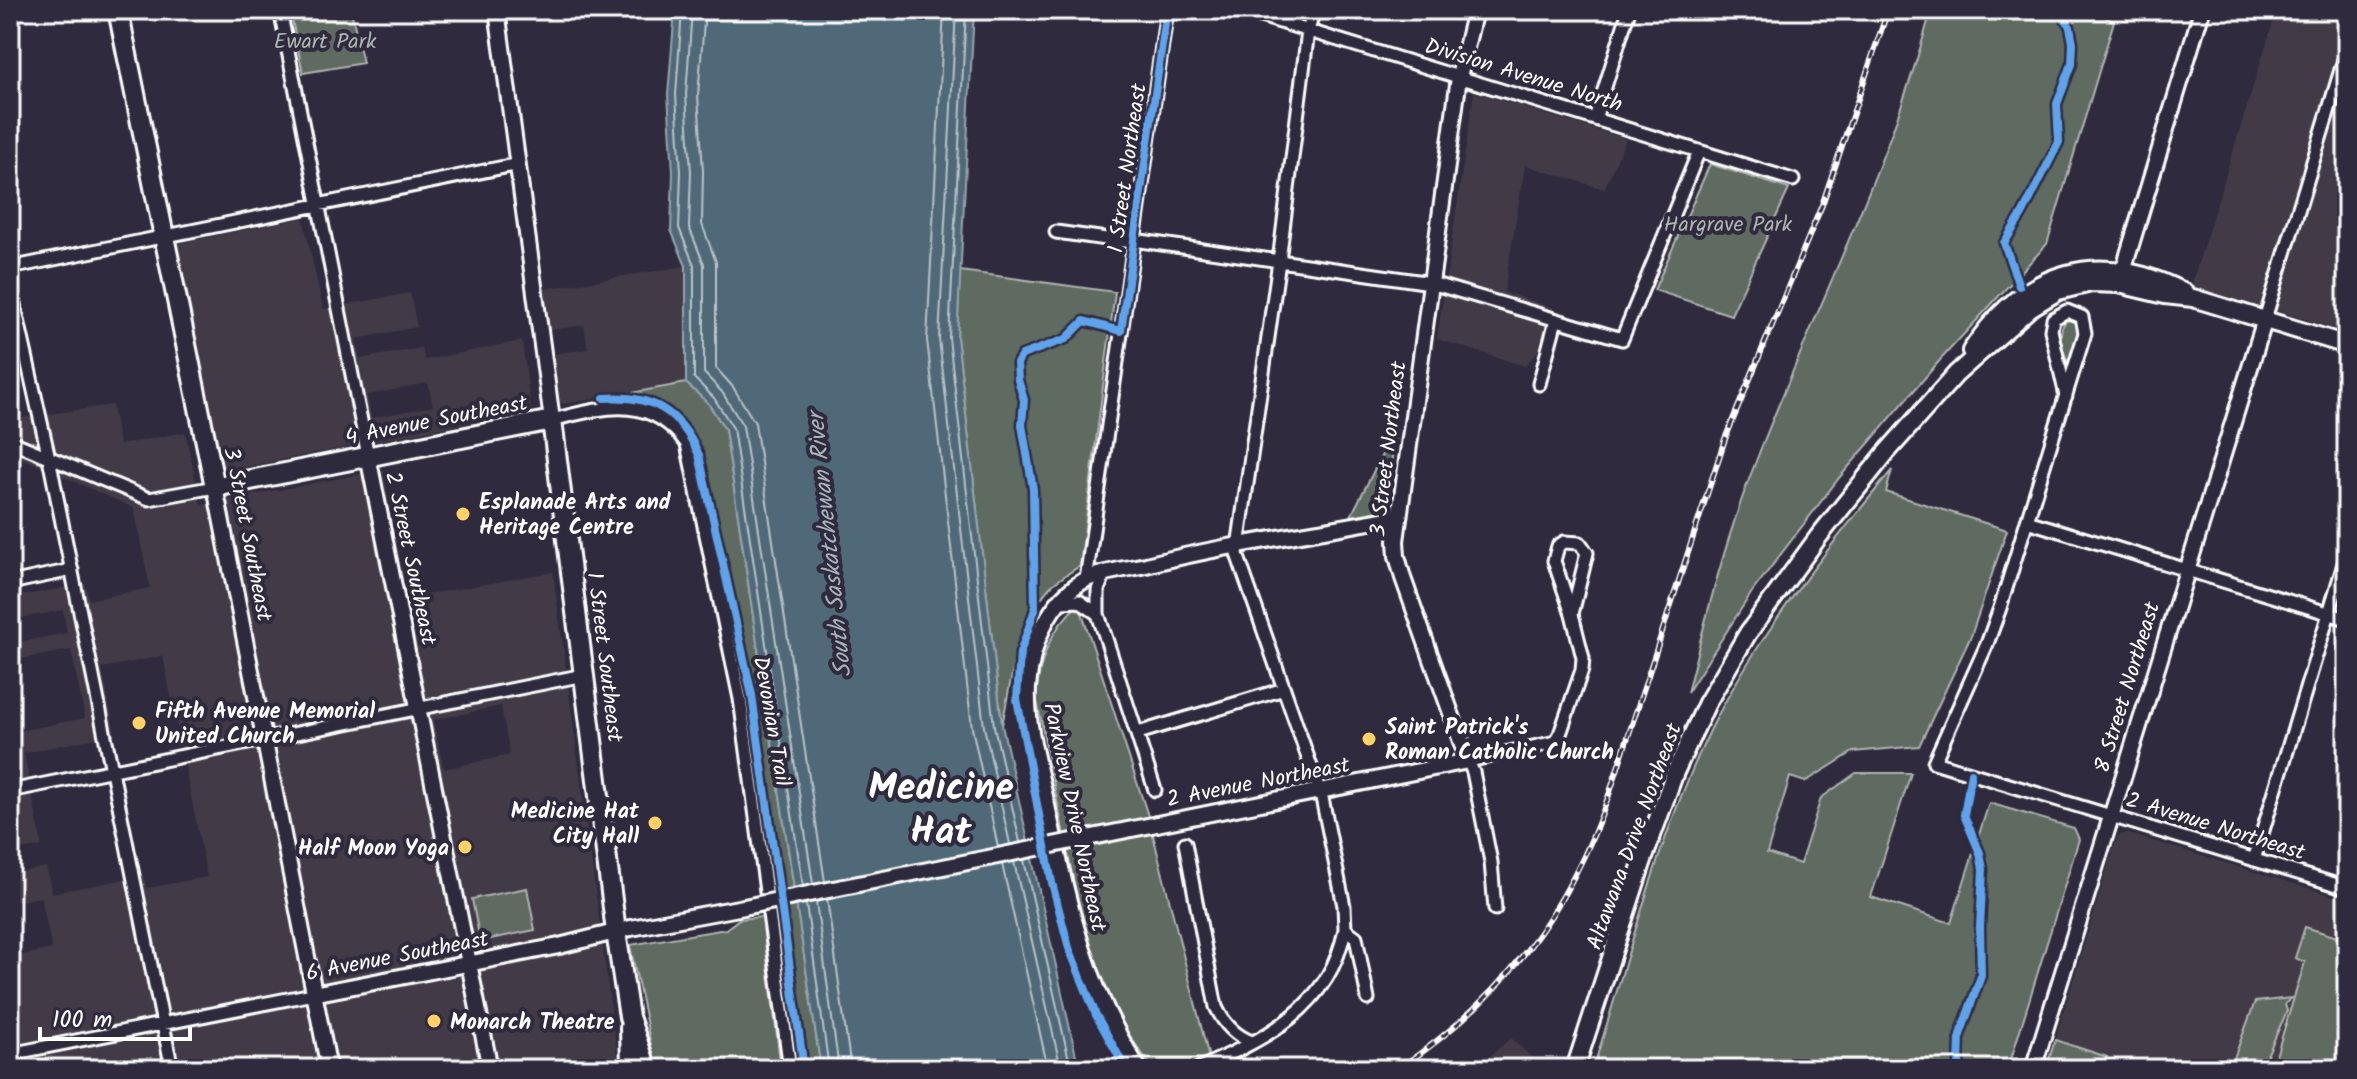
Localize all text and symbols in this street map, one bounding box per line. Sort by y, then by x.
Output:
park label: Ewart Park [274,25,377,60]
street label: Division Avenue North [1420,30,1626,123]
street label: 1 Street Northeast [1099,81,1158,255]
park label: Hargrave Park [1664,208,1793,243]
street label: 3 Street Northeast [1361,359,1418,539]
street label: 4 Avenue Southeast [342,387,531,456]
water label: South Saskatchewan River [797,406,864,679]
street label: 3 Street Southeast [213,444,281,625]
street label: 2 Street Southeast [374,468,445,649]
place label: Esplanade Arts and Heritage Centre [479,486,672,546]
marker: Esplanade Arts and Heritage Centre [454,505,472,523]
street label: 1 Street Southeast [576,570,631,745]
street label: 8 Street Northeast [2086,597,2171,778]
street label: Devonian Trail [742,654,799,790]
place label: Fifth Avenue Memorial United Church [155,695,375,755]
street label: Parkview Drive Northeast [1032,700,1115,936]
place label: Saint Patrick's Roman Catholic Church [1385,711,1614,771]
marker: Fifth Avenue Memorial United Church [130,714,148,732]
street label: Altawana Drive Northeast [1578,718,1693,955]
marker: Saint Patrick's Roman Catholic Church [1360,730,1378,748]
street label: 2 Avenue Northeast [1164,748,1353,818]
district label: Medicine Hat [868,759,1014,863]
street label: 2 Avenue Northeast [2121,784,2310,871]
place label: Medicine Hat City Hall [511,795,640,855]
marker: Medicine Hat City Hall [646,814,664,832]
place label: Half Moon Yoga [298,832,449,867]
marker: Half Moon Yoga [456,838,474,856]
street label: 6 Avenue Southeast [303,923,492,992]
scale bar [40,991,190,1041]
text: 100 m [52,1001,112,1040]
place label: Monarch Theatre [450,1006,615,1041]
marker: Monarch Theatre [425,1012,443,1030]

